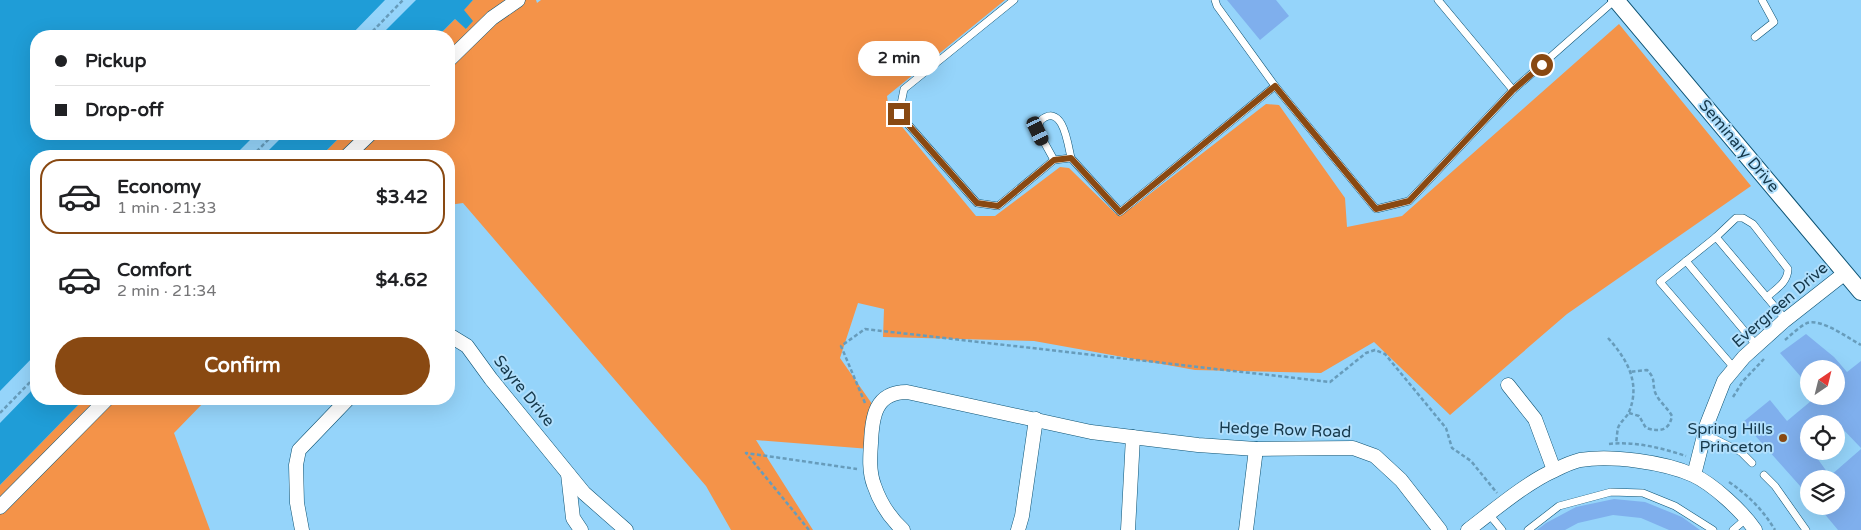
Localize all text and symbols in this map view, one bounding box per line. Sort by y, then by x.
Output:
callout: 2 min [858,42,940,76]
text: 2 min [878,48,920,68]
text: Pickup [85,50,146,72]
route start [1531,54,1553,76]
street label: Seminary Drive [1695,96,1783,196]
text: Drop-off [85,99,164,121]
route end [888,103,910,125]
car [1024,114,1051,148]
icon: car [57,174,102,219]
text: Economy [117,176,201,198]
text: $3.42 [376,186,428,208]
text: 1 min · 21:33 [117,198,216,218]
icon: car [57,257,102,302]
street label: Evergreen Drive [1728,258,1832,352]
text: Comfort [117,259,191,281]
text: $4.62 [376,269,428,291]
text: 2 min · 21:34 [117,281,216,301]
button: Confirm [55,337,430,395]
street label: Sayre Drive [489,351,559,431]
north arrow [1800,360,1845,405]
map controls [1800,360,1845,515]
button: locate [1800,415,1845,460]
street label: Hedge Row Road [1219,418,1351,442]
place label: Spring Hills Princeton [1688,419,1773,457]
marker: Spring Hills Princeton [1777,432,1789,444]
button: layers [1800,470,1845,515]

